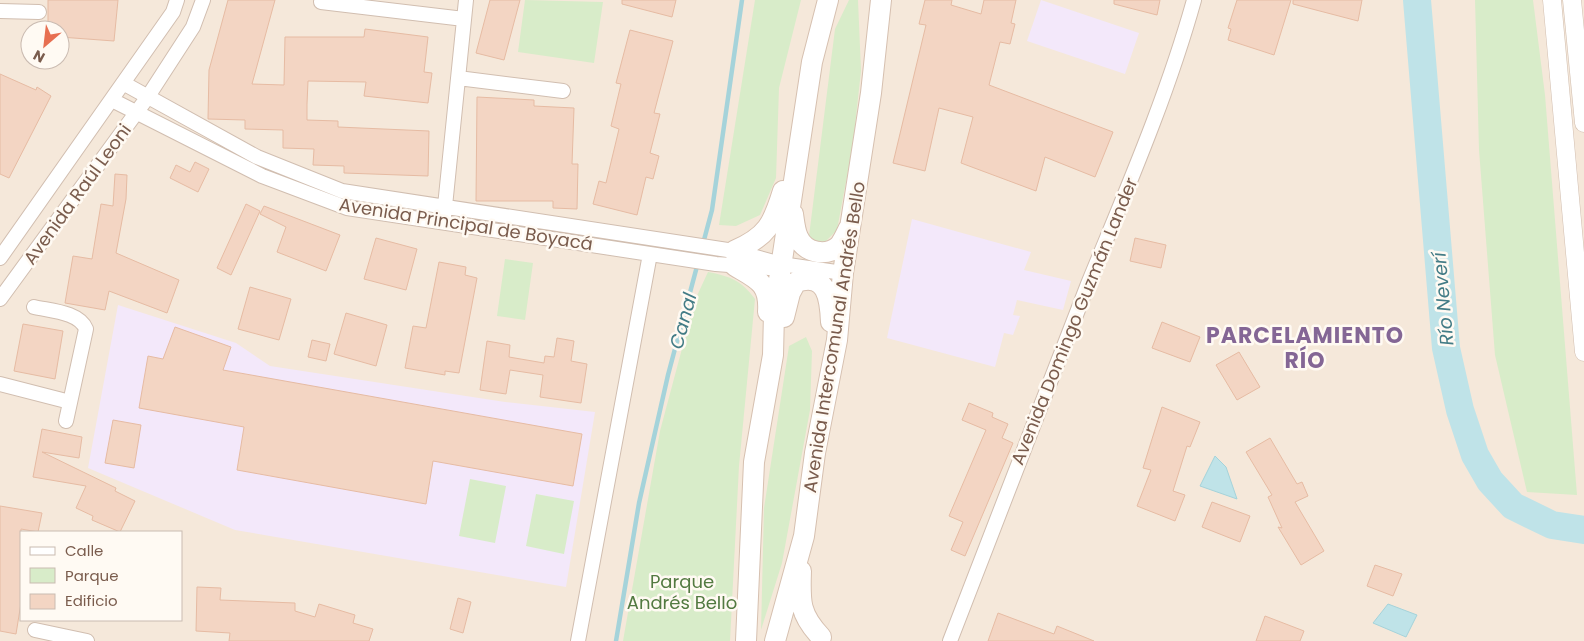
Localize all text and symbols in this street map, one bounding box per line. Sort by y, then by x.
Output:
north arrow [20,20,70,70]
text: N [30,45,48,68]
street label: Avenida Raúl Leoni [17,118,137,270]
street label: Avenida Domingo Guzmán Lander [1005,173,1143,468]
street label: Avenida Intercomunal Andrés Bello [797,180,871,494]
street label: Avenida Principal de Boyacá [337,192,595,256]
water label: Río Neverí [1425,250,1461,347]
water label: Canal [663,290,704,352]
district label: PARCELAMIENTO RÍO [1206,320,1404,376]
legend [20,531,182,621]
text: Calle [65,540,103,561]
text: Parque [65,565,118,586]
park label: Parque Andrés Bello [627,569,737,615]
text: Edificio [65,590,118,611]

